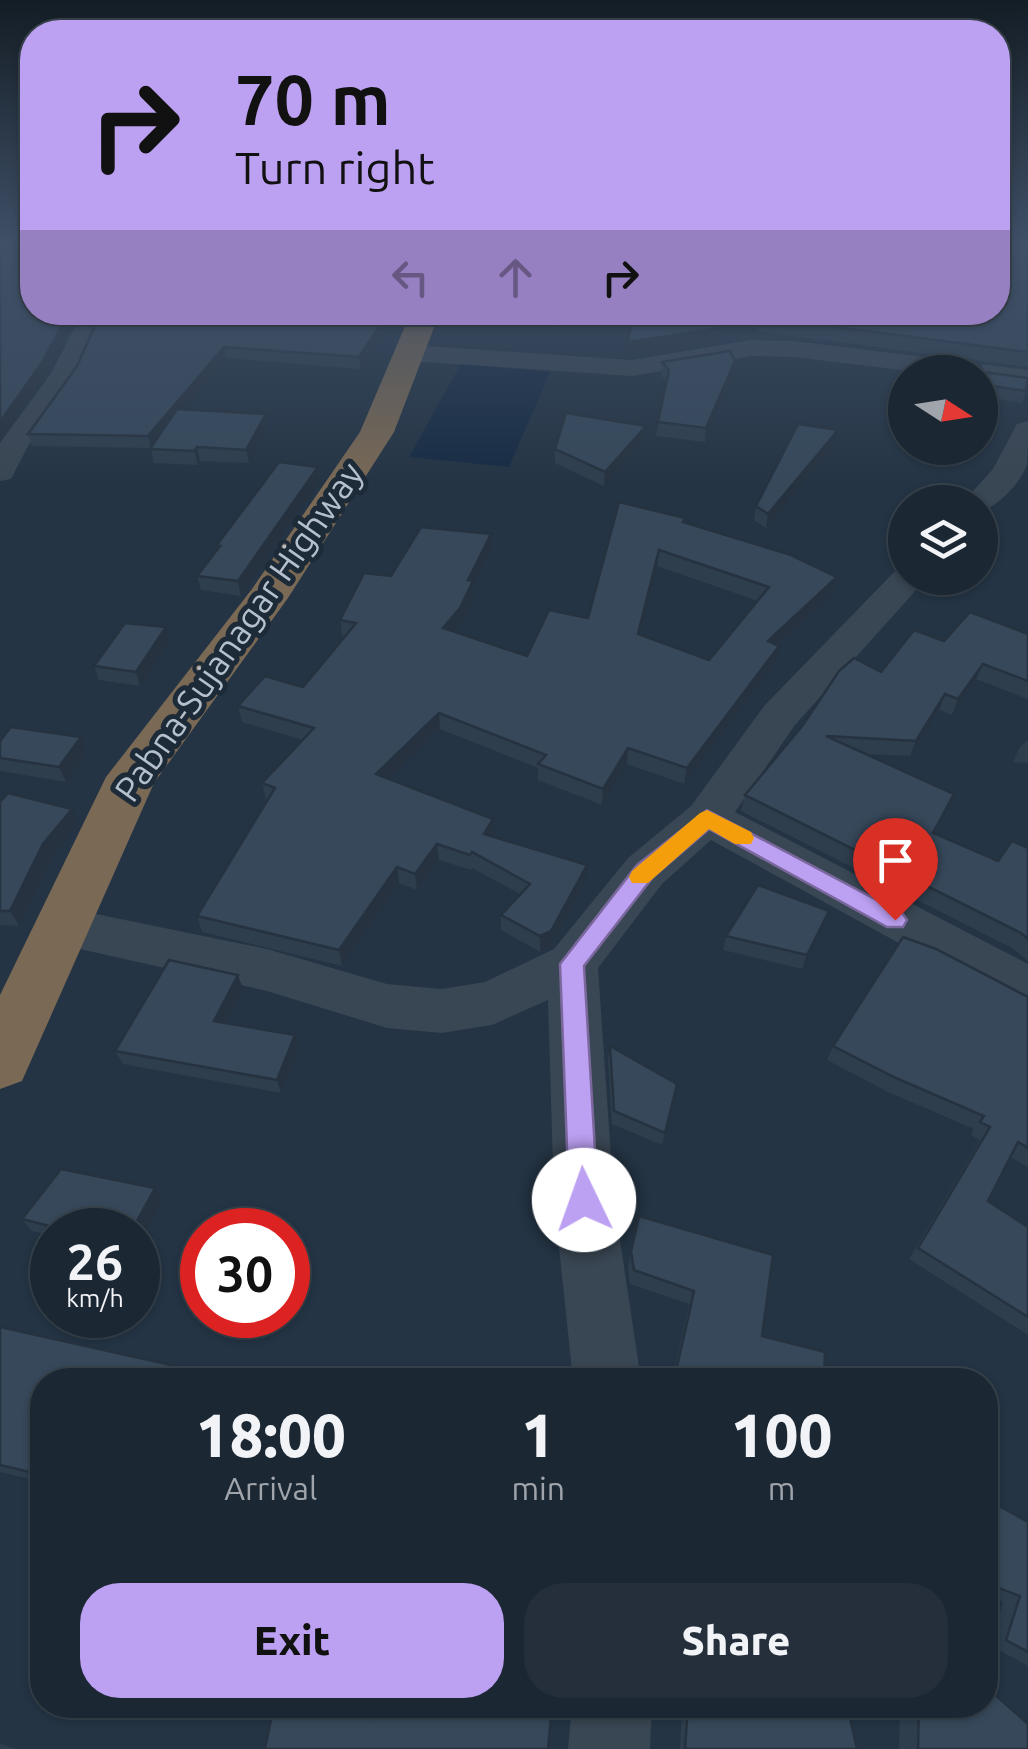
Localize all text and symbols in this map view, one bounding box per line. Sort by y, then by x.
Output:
icon: right [70,60,200,190]
text: 70 m [235,60,391,138]
text: Turn right [235,142,435,193]
icon: left [383,250,438,305]
icon: ahead [488,250,543,305]
icon: right [593,250,648,305]
north arrow [888,355,998,465]
map controls [888,355,998,595]
street label: Pabna-Sujanagar Highway [106,454,371,808]
button: layers [888,485,998,595]
pin [853,818,938,921]
icon: arrive [868,833,923,888]
position arrow [532,1148,636,1252]
speed limit sign: 30 [180,1208,310,1338]
text: 26 [67,1233,123,1289]
text: km/h [66,1284,124,1312]
text: 18:00 [196,1401,346,1468]
text: 1 [521,1401,555,1468]
text: 100 [731,1401,832,1468]
text: Arrival [224,1470,317,1506]
text: min [511,1470,565,1506]
text: m [768,1470,795,1506]
button: Exit [80,1583,504,1698]
button: Share [524,1583,948,1698]

